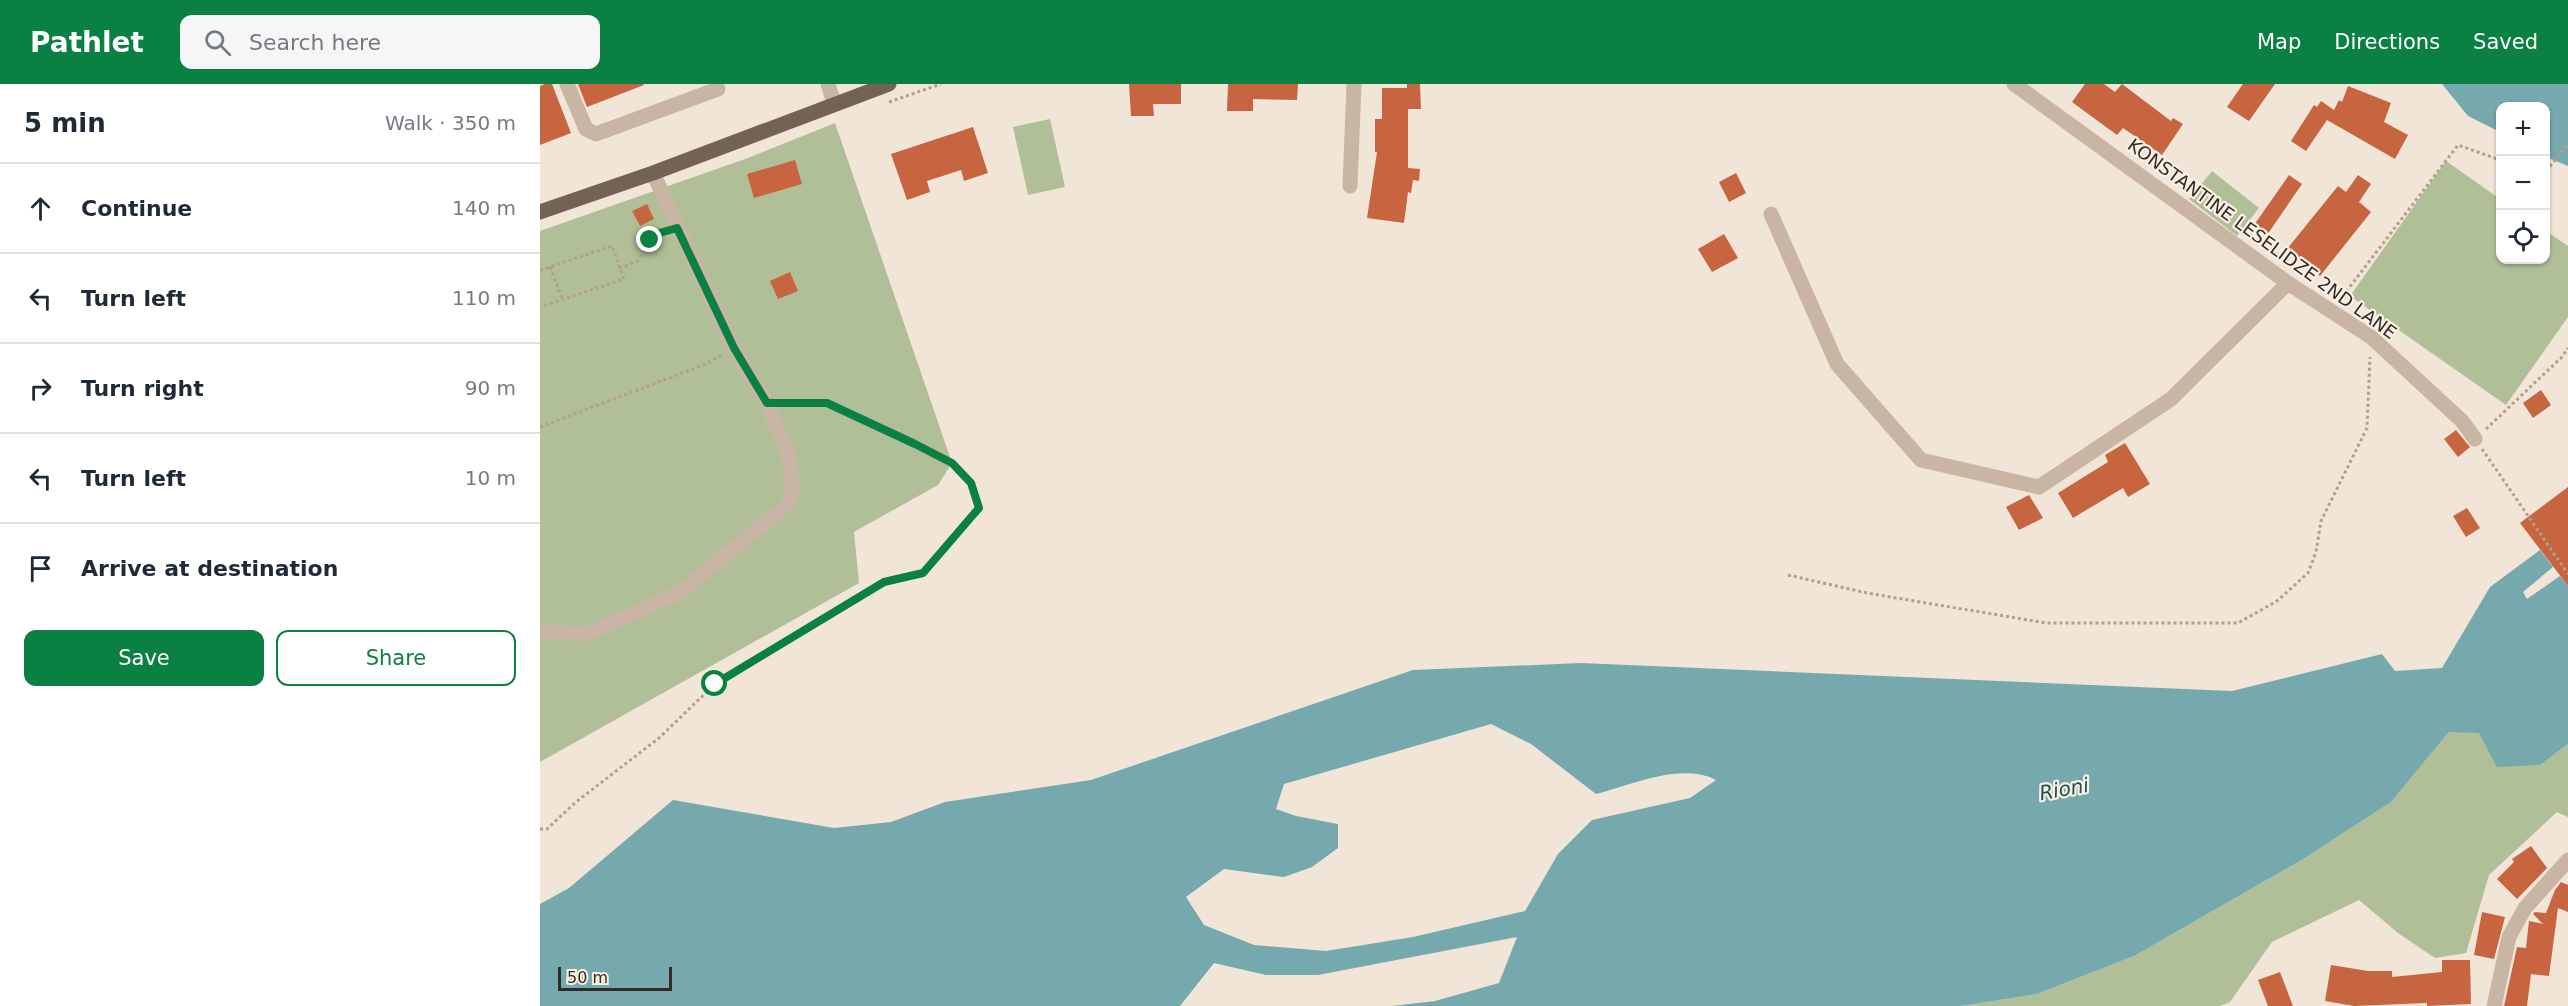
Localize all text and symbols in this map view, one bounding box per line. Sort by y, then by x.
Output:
search box [180,15,600,69]
text: Pathlet [30,26,144,59]
icon: search [201,26,234,59]
text: Search here [249,30,381,55]
text: Map [2257,30,2301,54]
text: Directions [2334,30,2440,54]
text: Saved [2473,30,2538,54]
map controls [2496,102,2550,264]
button: + [2496,102,2550,156]
text: 5 min [24,108,106,138]
text: Walk · 350 m [385,111,516,135]
street label: KONSTANTINE LESELIDZE 2ND LANE [2124,134,2401,343]
button: − [2496,156,2550,210]
icon: ahead [24,192,57,225]
text: Continue [81,196,192,221]
text: 140 m [452,196,516,220]
button: locate [2496,210,2550,264]
route end [636,226,662,252]
icon: left [24,282,57,315]
text: Turn left [81,286,186,311]
text: 110 m [452,286,516,310]
icon: right [24,372,57,405]
text: Turn right [81,376,204,401]
text: 90 m [465,376,516,400]
icon: left [24,462,57,495]
text: Turn left [81,466,186,491]
text: 10 m [465,466,516,490]
icon: arrive [24,552,57,585]
text: Arrive at destination [81,556,338,581]
button: Save [24,630,264,686]
button: Share [276,630,516,686]
route start [701,670,727,696]
water label: Rioni [2037,773,2091,805]
scale bar [558,964,672,992]
text: 50 m [567,968,608,987]

